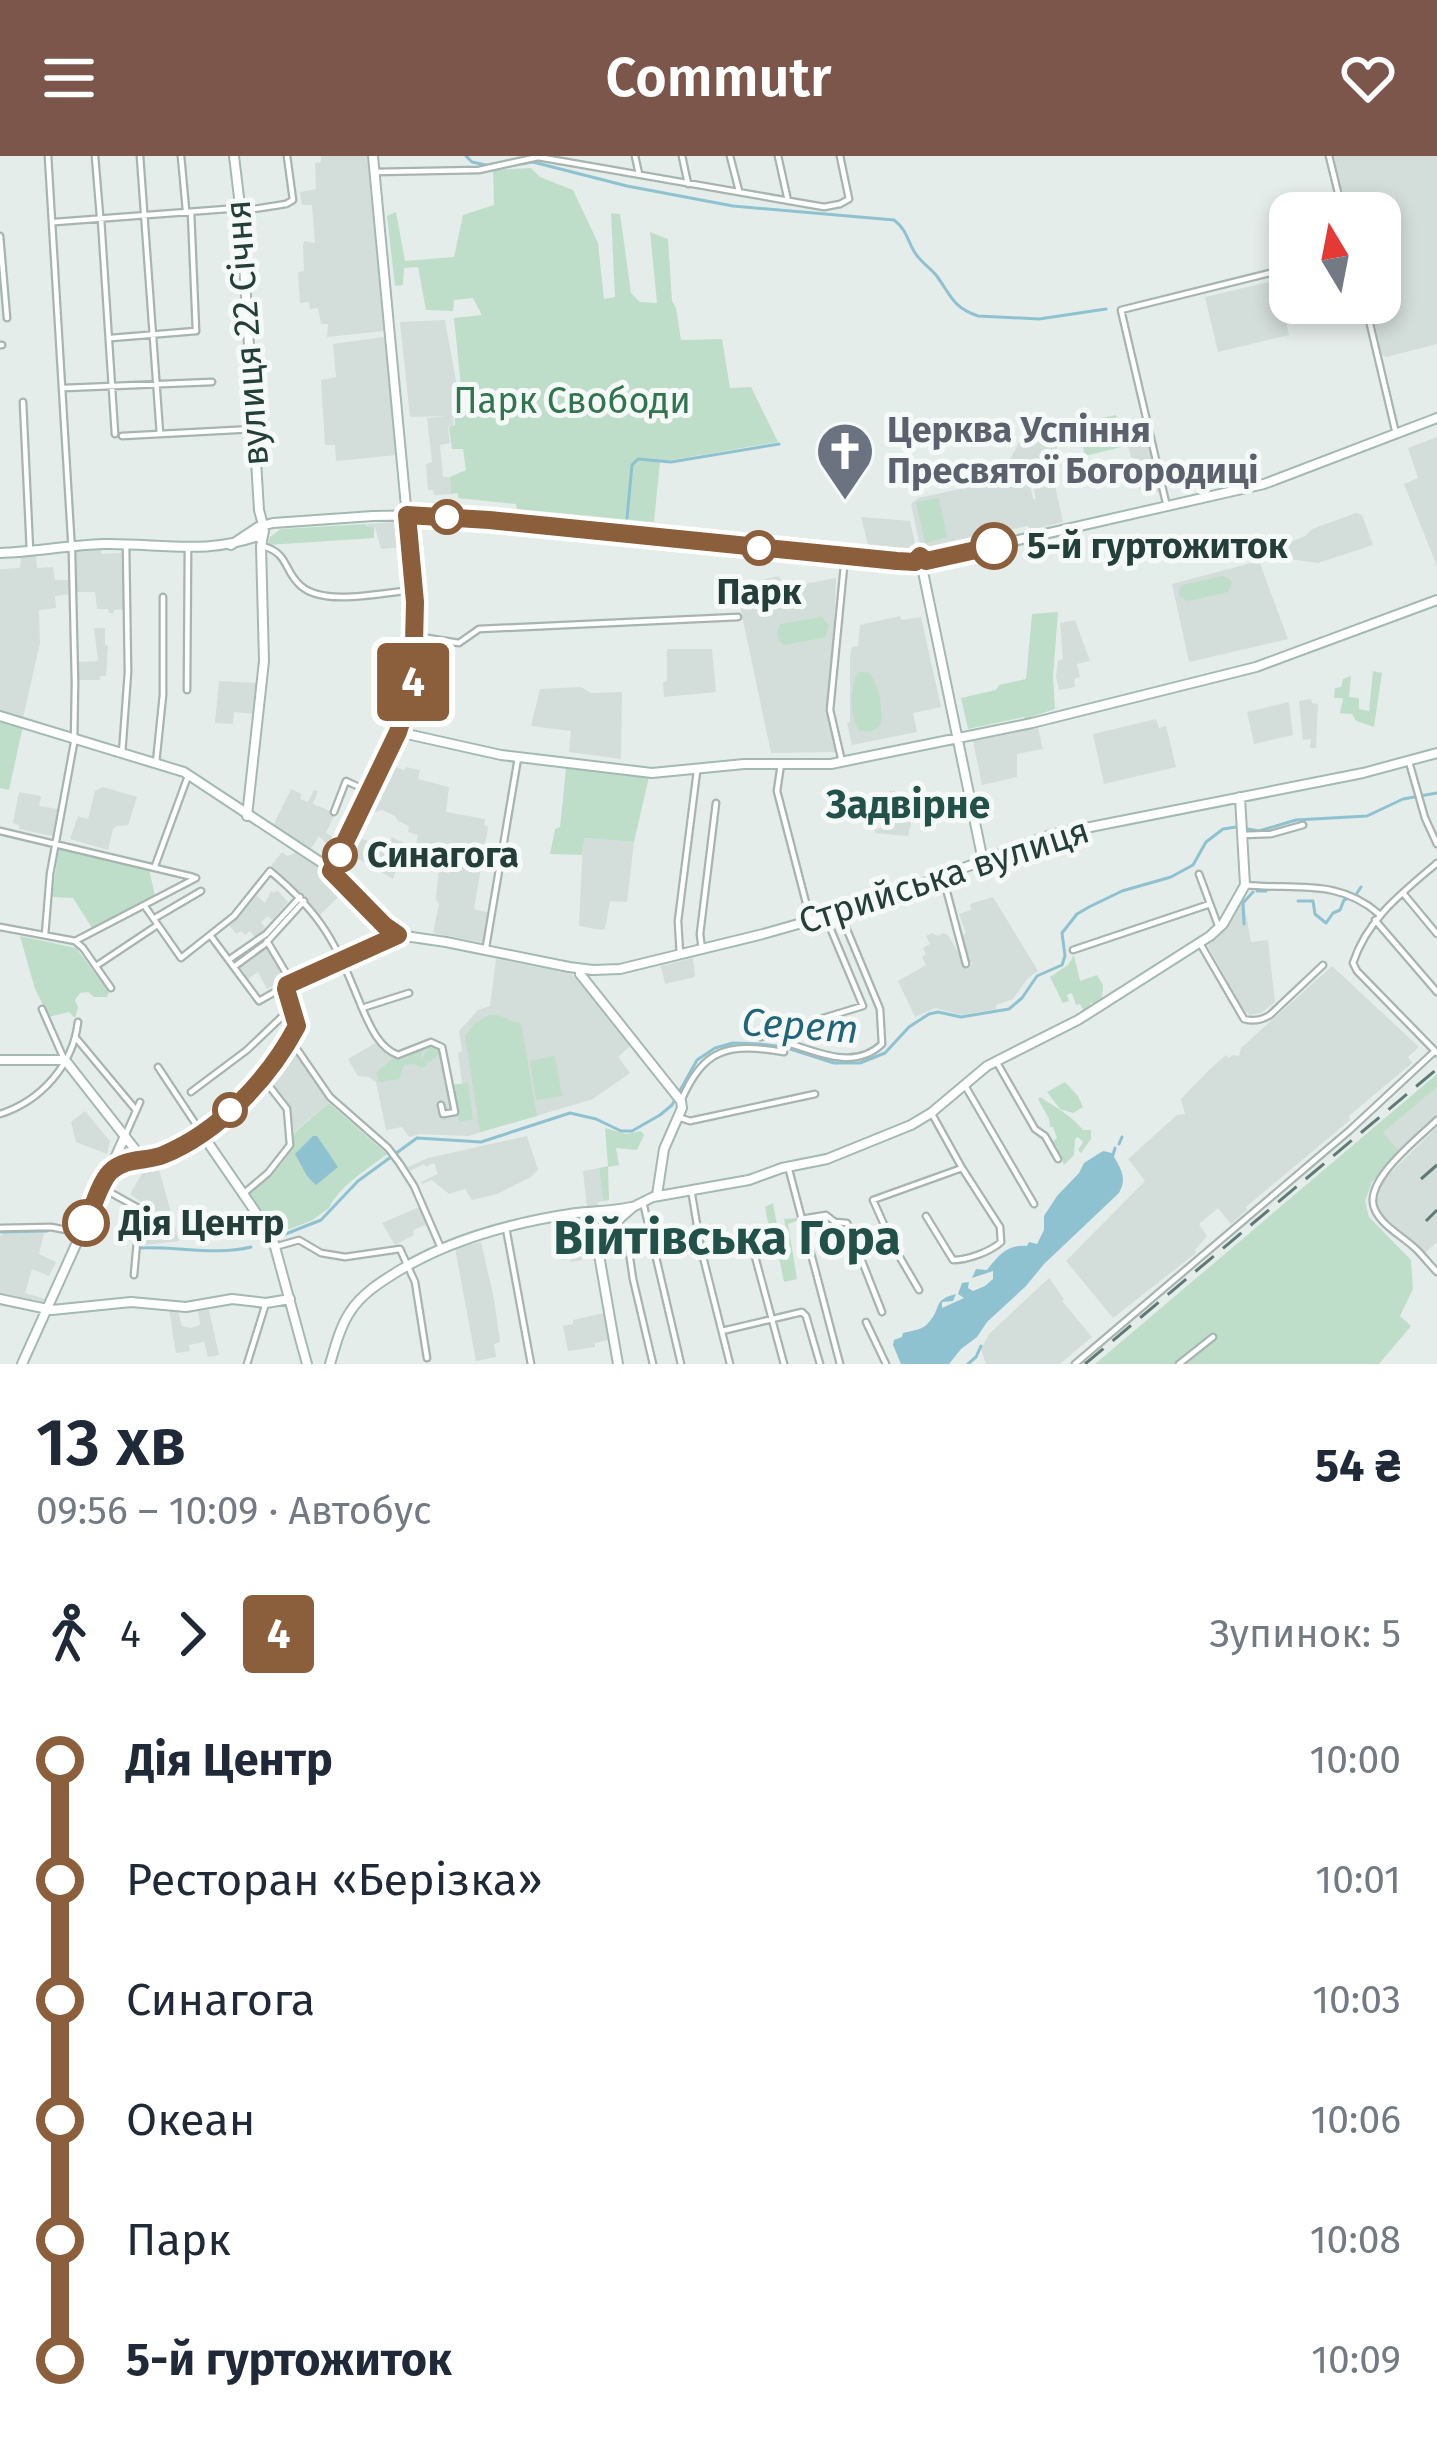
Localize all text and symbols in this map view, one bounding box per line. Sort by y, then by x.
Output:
icon: menu [36,45,102,111]
icon: heart [1335,45,1401,111]
text: Commutr [606,46,831,110]
north arrow [1269,192,1401,324]
map controls [1269,192,1401,324]
street label: вулиця 22 Січня [216,199,278,467]
park label: Парк Свободи [453,379,691,423]
place label: Церква Успіння Пресвятої Богородиці [887,408,1258,493]
church icon: Церква Успіння Пресвятої Богородиці [814,420,876,502]
unlabelled marker [431,501,463,533]
marker: 5-й гуртожиток [972,524,1016,568]
place label: 5-й гуртожиток [1027,524,1288,568]
marker: Парк [743,532,775,564]
place label: Парк [717,570,802,614]
line badge: 4 [374,643,452,721]
text: 4 [401,657,425,707]
district label: Задвірне [825,782,990,828]
street label: Стрийська вулиця [793,808,1095,944]
place label: Синагога [367,833,519,877]
marker: Синагога [324,839,356,871]
water label: Серет [740,999,860,1053]
unlabelled marker [214,1094,246,1126]
marker: Дія Центр [64,1201,108,1245]
place label: Дія Центр [118,1201,285,1245]
district label: Війтівська Гора [553,1209,901,1267]
text: 13 хв [36,1403,186,1482]
text: 54 ₴ [1315,1439,1401,1493]
text: 09:56 – 10:09 · Автобус [36,1488,432,1534]
icon: walk [36,1601,102,1667]
icon: forward [159,1601,225,1667]
text: 4 [267,1609,290,1659]
text: 4 [120,1611,141,1657]
text: Зупинок: 5 [1210,1611,1401,1657]
text: Дія Центр [126,1733,333,1787]
text: 10:00 [1309,1737,1401,1783]
text: Ресторан «Берізка» [126,1853,543,1907]
text: 10:01 [1315,1857,1401,1903]
text: Синагога [126,1973,315,2027]
text: 10:03 [1312,1977,1401,2023]
text: Океан [126,2093,255,2147]
text: 10:06 [1310,2097,1401,2143]
text: Парк [126,2213,231,2267]
text: 10:08 [1310,2217,1401,2263]
text: 5-й гуртожиток [126,2333,452,2387]
text: 10:09 [1311,2337,1401,2383]

